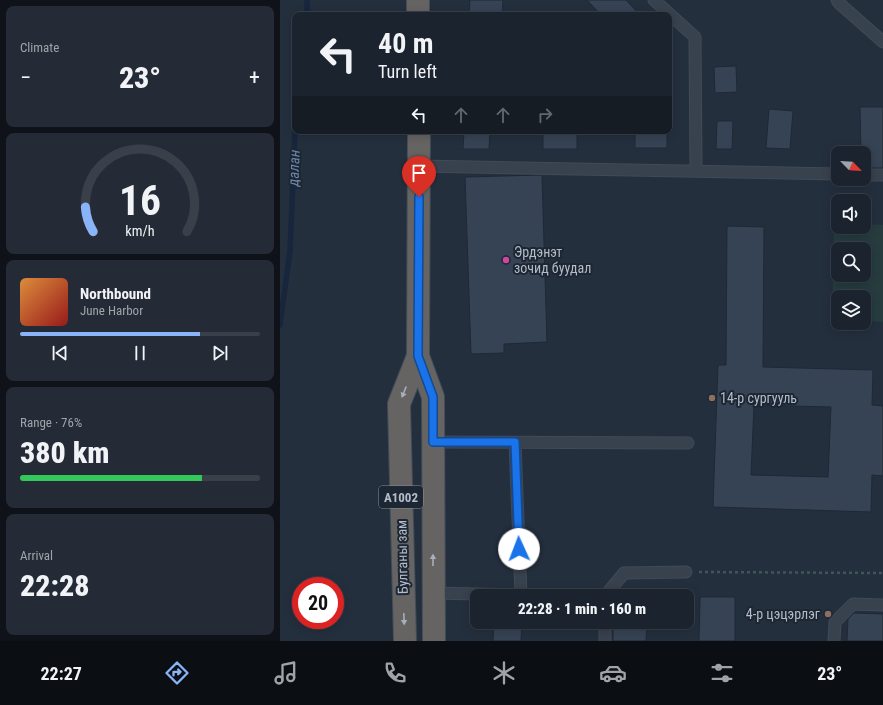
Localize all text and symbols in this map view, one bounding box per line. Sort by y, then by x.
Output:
text: 40 m [378,27,434,60]
icon: left [312,28,364,80]
text: Climate [20,40,59,55]
text: 23° [119,60,161,95]
text: Turn left [378,61,437,82]
text: − [20,65,31,90]
text: + [249,65,260,90]
icon: left [408,104,430,126]
icon: ahead [450,104,472,126]
icon: ahead [492,104,514,126]
icon: right [534,104,556,126]
north arrow [831,146,871,186]
map controls [831,146,871,330]
water label: далан [284,149,304,188]
pin [402,156,436,197]
icon: arrive [408,162,430,184]
text: 16 [119,175,161,224]
button: sound [831,194,871,234]
text: km/h [125,222,155,238]
button: search [831,242,871,282]
place label: Эрдэнэт зочид буудал [514,244,591,276]
marker: Эрдэнэт зочид буудал [501,255,511,265]
text: Northbound [80,285,151,303]
button: layers [831,290,871,330]
text: June Harbor [80,303,143,318]
icon: previous [49,342,71,364]
icon: pause [129,342,151,364]
icon: next [209,342,231,364]
one-way arrow [400,387,406,399]
place label: 14-р сургууль [720,390,797,406]
marker: 14-р сургууль [707,393,717,403]
text: Range · 76% [20,415,82,430]
text: 380 km [20,435,109,470]
road number: A1002 [379,486,423,508]
street label: Булганы зам [393,520,411,594]
position arrow [498,528,540,570]
text: Arrival [20,548,53,563]
one-way arrow [430,553,436,566]
text: 22:28 [20,568,89,603]
speed limit sign: 20 [292,577,344,629]
text: 22:28 · 1 min · 160 m [518,600,646,618]
place label: 4-р цэцэрлэг [746,606,820,622]
marker: 4-р цэцэрлэг [823,609,833,619]
one-way arrow [401,613,407,626]
icon: directions [163,659,191,687]
icon: music [272,659,300,687]
icon: phone [381,659,409,687]
icon: climate [490,659,518,687]
icon: car [599,659,627,687]
icon: filters [708,659,736,687]
text: 22:27 [41,663,82,684]
text: 23° [817,663,842,684]

